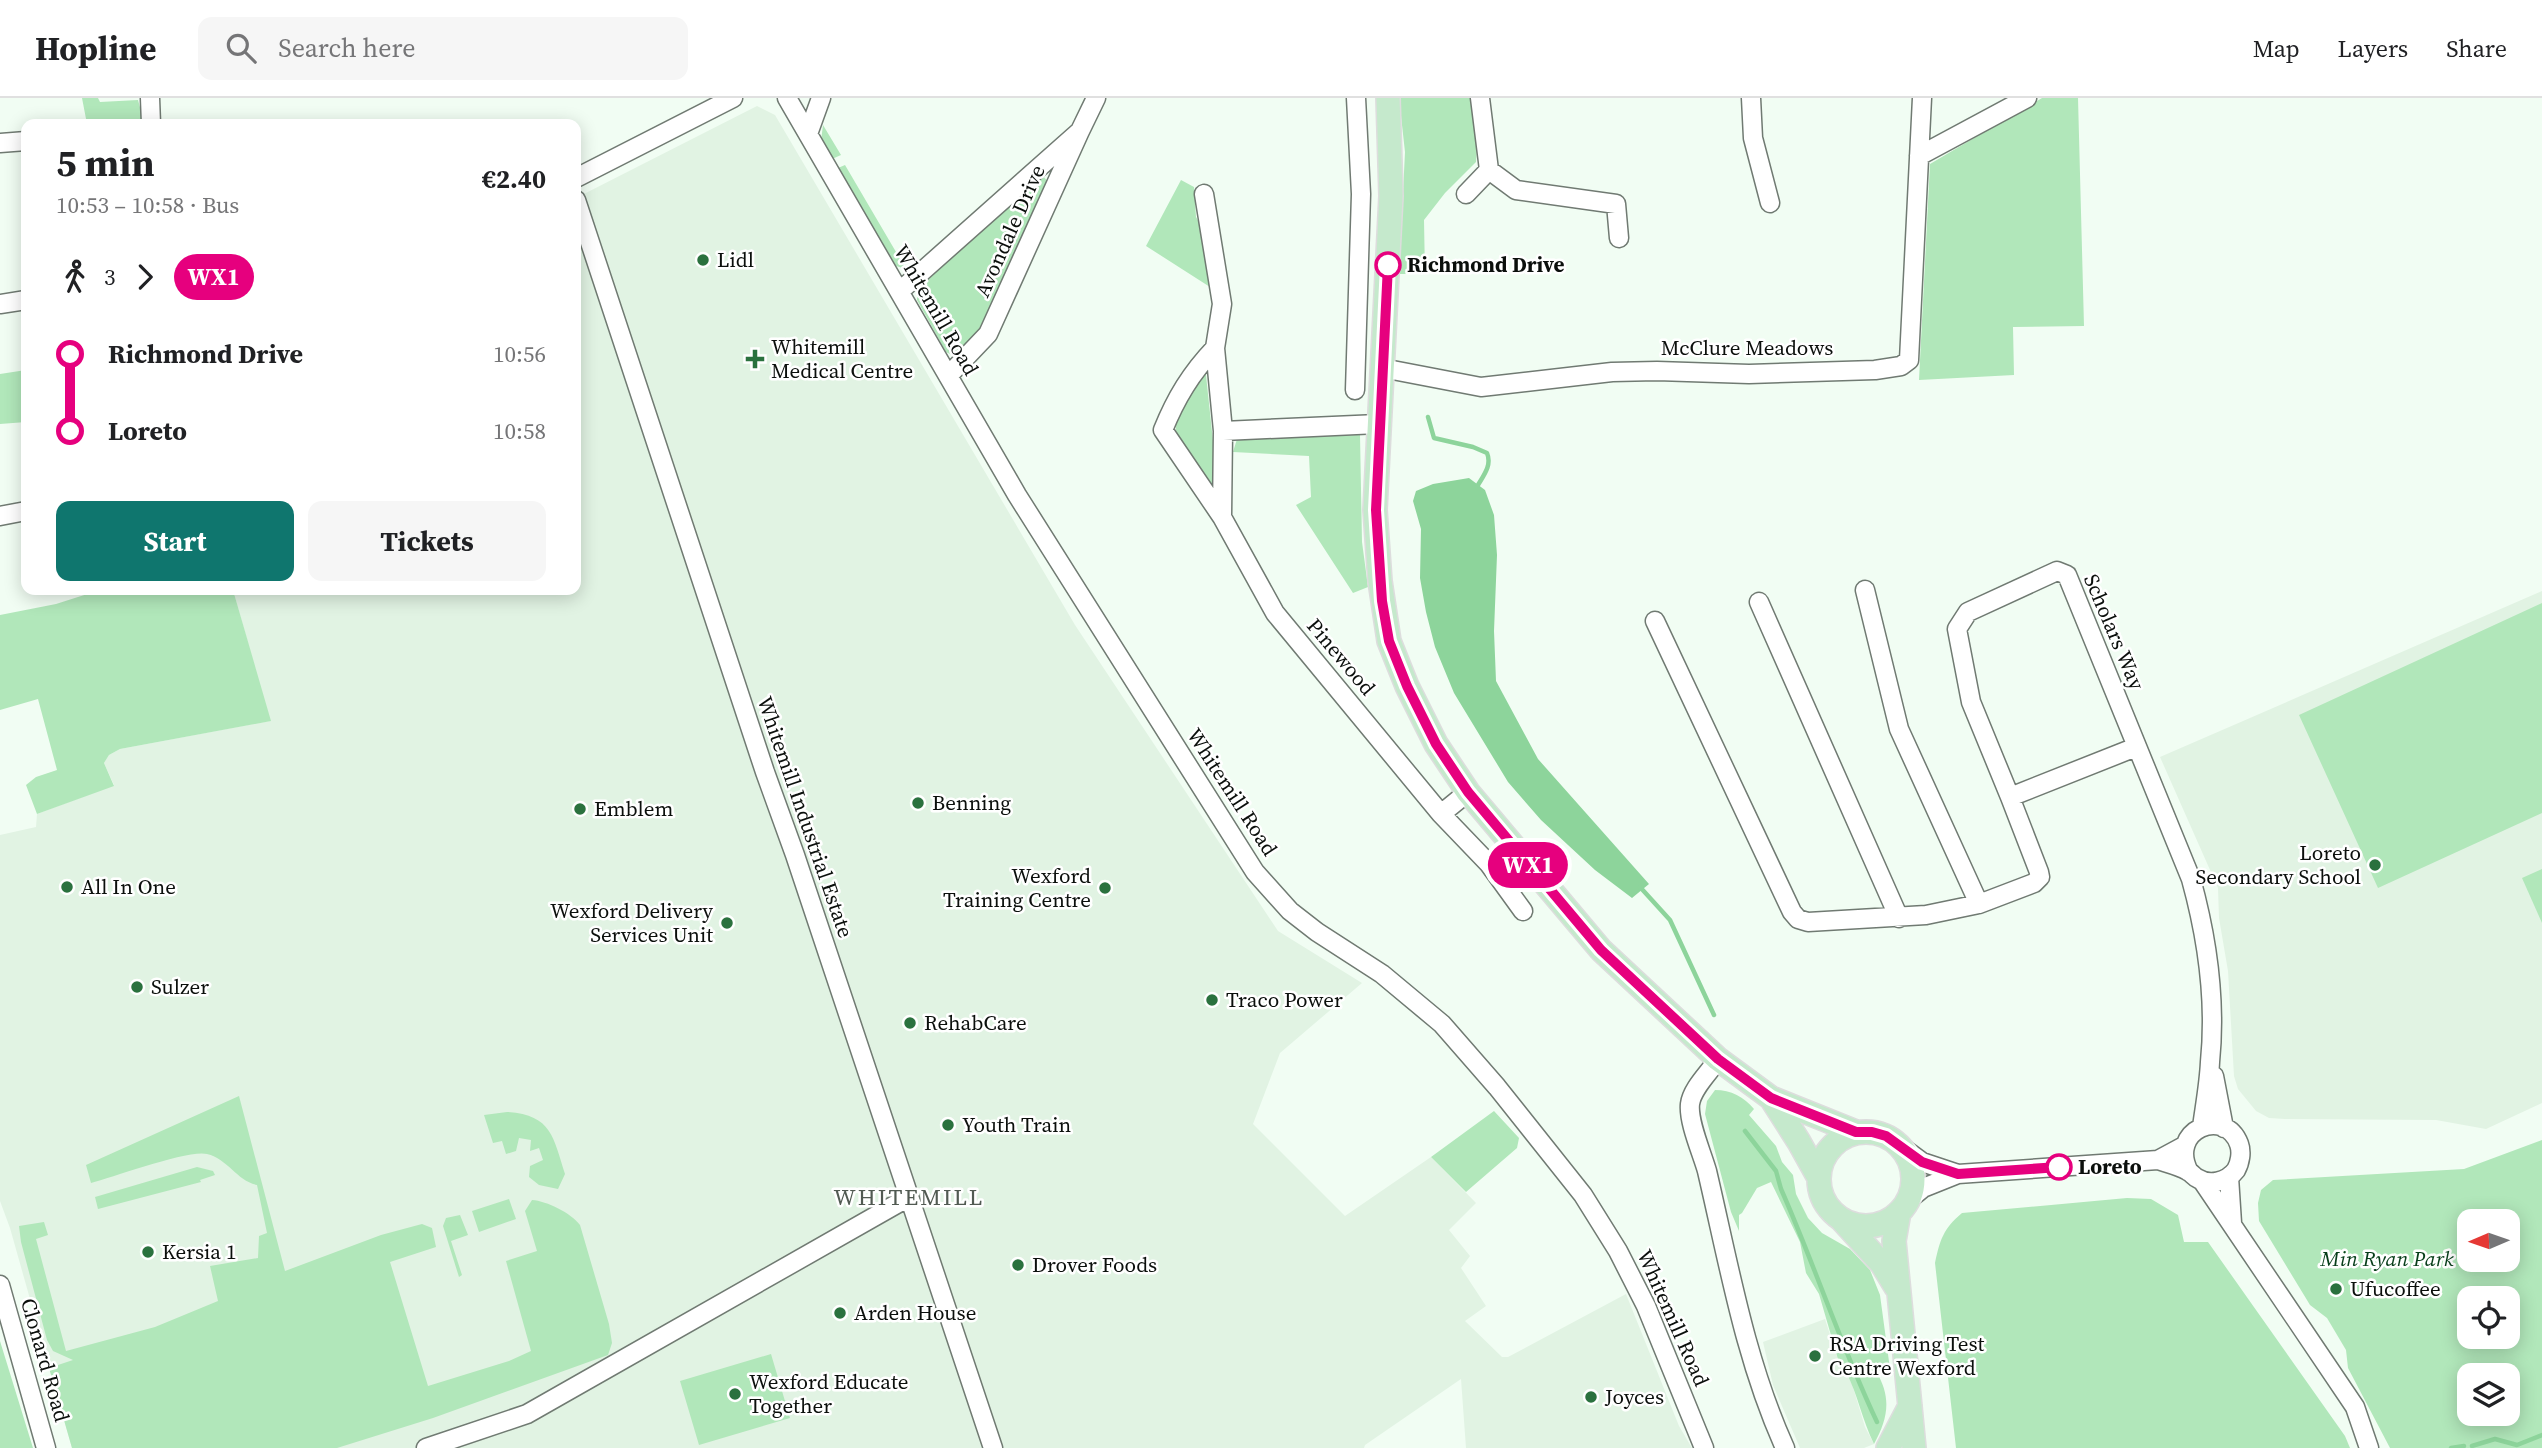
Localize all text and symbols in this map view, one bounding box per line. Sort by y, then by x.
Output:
search box [198,17,688,80]
text: Hopline [35,26,156,71]
icon: search [222,29,260,67]
text: Search here [278,30,415,66]
text: Map [2253,32,2300,65]
text: Layers [2338,32,2408,65]
text: Share [2446,32,2507,65]
text: 5 min [56,137,155,189]
street label: Avondale Drive [967,160,1052,302]
text: €2.40 [482,161,546,197]
text: 10:53 – 10:58 · Bus [56,189,239,221]
street label: Whitemill Road [887,239,986,381]
place label: Lidl [717,245,754,274]
place label: Richmond Drive [1407,250,1565,279]
marker: Lidl [695,252,711,268]
marker: Richmond Drive [1375,252,1401,278]
icon: walk [56,258,94,296]
icon: forward [126,258,164,296]
text: WX1 [188,260,240,293]
text: 3 [104,261,116,293]
place label: Whitemill Medical Centre [771,332,913,385]
street label: McClure Meadows [1661,333,1833,362]
text: Richmond Drive [108,336,303,372]
text: 10:56 [493,338,546,370]
marker: Whitemill Medical Centre [745,349,765,369]
text: Loreto [108,413,187,449]
text: 10:58 [493,415,546,447]
button: Start [56,501,294,581]
button: Tickets [308,501,546,581]
street label: Scholars Way [2077,569,2152,694]
street label: Pinewood [1300,612,1382,702]
street label: Whitemill Industrial Estate [751,692,860,941]
street label: Whitemill Road [1180,722,1285,861]
place label: Benning [932,788,1011,817]
place label: Emblem [594,794,673,823]
marker: Benning [910,795,926,811]
marker: Emblem [572,801,588,817]
place label: Loreto Secondary School [2196,838,2361,891]
line badge: WX1 [1488,842,1568,888]
text: WX1 [1502,848,1554,881]
marker: Loreto Secondary School [2367,857,2383,873]
place label: Wexford Training Centre [943,861,1091,914]
place label: All In One [81,872,176,901]
marker: All In One [59,879,75,895]
marker: Wexford Training Centre [1097,880,1113,896]
place label: Wexford Delivery Services Unit [550,896,713,949]
marker: Wexford Delivery Services Unit [719,915,735,931]
place label: Sulzer [151,972,209,1001]
marker: Sulzer [129,979,145,995]
place label: Traco Power [1226,985,1343,1014]
marker: Traco Power [1204,992,1220,1008]
place label: RehabCare [924,1008,1027,1037]
marker: RehabCare [902,1015,918,1031]
place label: Youth Train [962,1110,1072,1139]
marker: Youth Train [940,1117,956,1133]
place label: Loreto [2078,1152,2142,1181]
marker: Loreto [2046,1154,2072,1180]
district label: WHITEMILL [834,1181,984,1213]
north arrow [2457,1209,2520,1272]
map controls [2457,1209,2520,1426]
place label: Kersia 1 [162,1237,236,1266]
marker: Kersia 1 [140,1244,156,1260]
park label: Min Ryan Park [2319,1244,2454,1273]
street label: Whitemill Road [1630,1245,1717,1391]
place label: Drover Foods [1032,1250,1157,1279]
marker: Drover Foods [1010,1257,1026,1273]
place label: Ufucoffee [2350,1274,2441,1303]
marker: Ufucoffee [2328,1281,2344,1297]
button: locate [2457,1286,2520,1349]
street label: Clonard Road [14,1295,77,1425]
place label: Arden House [854,1298,976,1327]
marker: Arden House [832,1305,848,1321]
place label: RSA Driving Test Centre Wexford [1829,1329,1985,1382]
marker: RSA Driving Test Centre Wexford [1807,1348,1823,1364]
button: layers [2457,1363,2520,1426]
place label: Wexford Educate Together [749,1367,908,1420]
place label: Joyces [1604,1382,1664,1411]
marker: Wexford Educate Together [727,1386,743,1402]
marker: Joyces [1583,1389,1599,1405]

